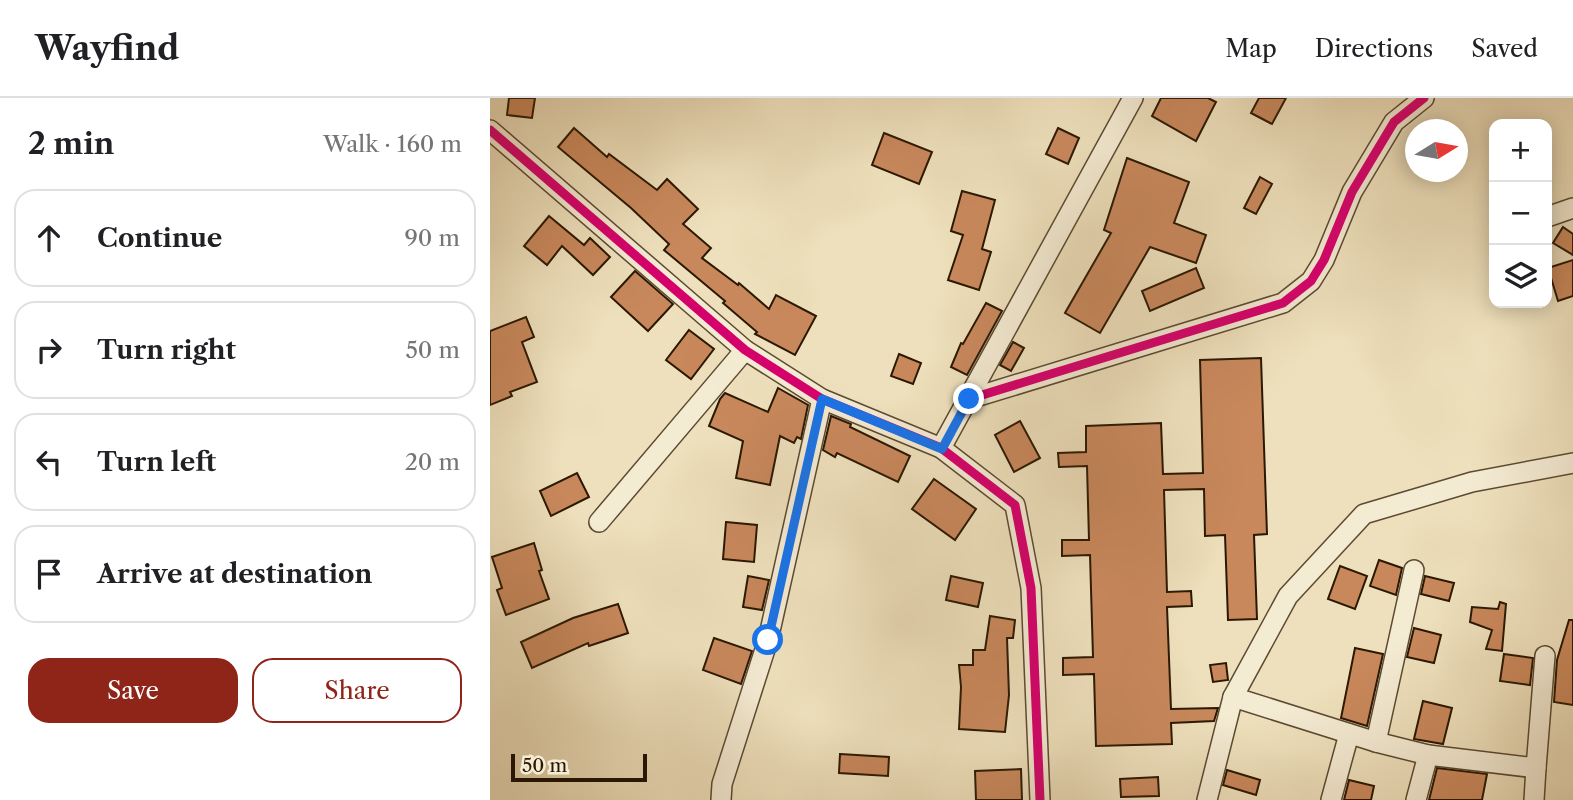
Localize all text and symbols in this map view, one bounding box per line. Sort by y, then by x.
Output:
text: Wayfind [35,28,179,69]
text: Map [1225,34,1277,63]
text: Directions [1315,34,1433,63]
text: Saved [1471,34,1538,63]
north arrow [1405,119,1468,182]
map controls [1489,119,1552,308]
button: + [1489,119,1552,182]
text: 2 min [28,125,114,162]
text: Walk · 160 m [323,130,462,158]
button: − [1489,182,1552,245]
icon: ahead [30,219,68,257]
text: Continue [97,222,222,254]
text: 90 m [404,224,460,252]
button: layers [1489,245,1552,308]
icon: right [30,331,68,369]
text: Turn right [97,334,236,366]
text: 50 m [405,336,460,364]
route end [953,383,984,414]
icon: left [30,443,68,481]
text: Turn left [97,446,216,478]
text: 20 m [405,448,460,476]
icon: arrive [30,555,68,593]
text: Arrive at destination [97,558,372,590]
route start [752,624,783,655]
button: Save [28,658,238,723]
button: Share [252,658,462,723]
scale bar [511,751,648,783]
text: 50 m [522,754,567,777]

